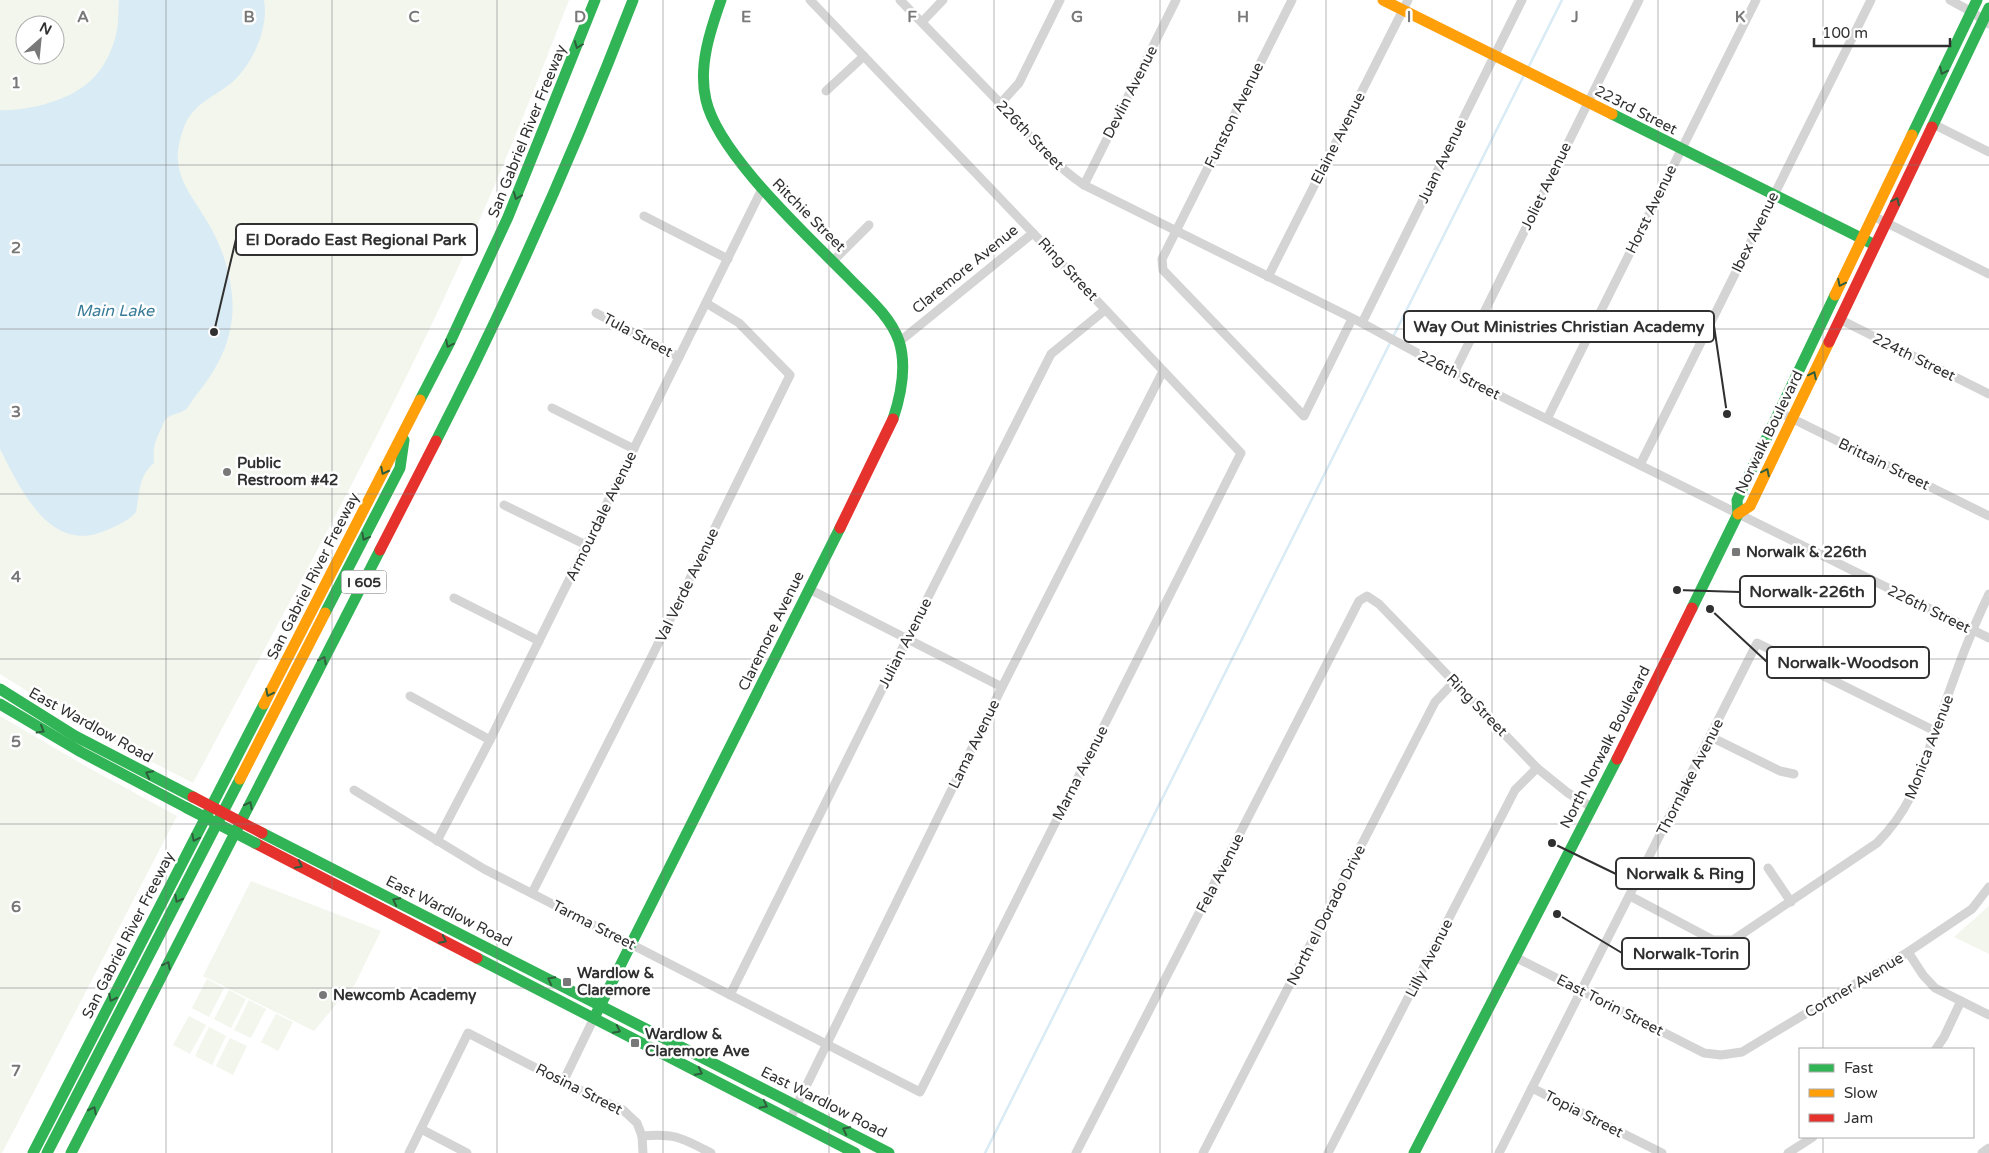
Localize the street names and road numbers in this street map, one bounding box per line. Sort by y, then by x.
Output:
street label: San Gabriel River Freeway [484,42,570,220]
street label: Devlin Avenue [1099,43,1161,141]
street label: Funston Avenue [1201,59,1267,171]
street label: 223rd Street [1592,82,1680,139]
street label: Elaine Avenue [1307,89,1369,187]
street label: 226th Street [992,96,1068,174]
street label: Juan Avenue [1414,116,1470,206]
street label: Joliet Avenue [1517,139,1575,233]
street label: Horst Avenue [1622,162,1680,256]
street label: Ritchie Street [769,175,850,256]
street label: Ibex Avenue [1728,189,1782,275]
street label: Claremore Avenue [908,221,1022,317]
street label: Ring Street [1034,234,1102,305]
street label: Tula Street [600,309,676,361]
street label: 224th Street [1870,329,1959,385]
street label: 226th Street [1415,347,1503,404]
street label: Norwalk Boulevard [1731,368,1807,496]
street label: Brittain Street [1835,434,1933,494]
street label: Armourdale Avenue [562,448,640,584]
street label: San Gabriel River Freeway [263,489,363,663]
street label: Val Verde Avenue [652,525,722,645]
street label: Claremore Avenue [734,568,808,694]
road number: I 605 [342,570,386,594]
street label: 226th Street [1885,581,1974,637]
street label: Julian Avenue [875,595,935,691]
street label: North Norwalk Boulevard [1556,663,1654,831]
street label: Ring Street [1443,670,1511,740]
street label: East Wardlow Road [26,683,156,767]
street label: Monica Avenue [1901,692,1957,802]
street label: Lama Avenue [945,697,1003,791]
street label: Thornlake Avenue [1653,716,1727,838]
street label: Marna Avenue [1048,723,1112,823]
street label: Fela Avenue [1192,830,1248,916]
street label: North el Dorado Drive [1283,842,1369,988]
street label: San Gabriel River Freeway [78,848,178,1022]
street label: East Wardlow Road [383,871,515,951]
street label: Tarma Street [549,896,639,954]
street label: Lilly Avenue [1402,916,1456,1000]
street label: Cortner Avenue [1801,949,1907,1021]
street label: East Torin Street [1554,970,1667,1040]
street label: Rosina Street [533,1059,626,1119]
street label: East Wardlow Road [758,1062,890,1142]
street label: Topia Street [1542,1087,1627,1142]

